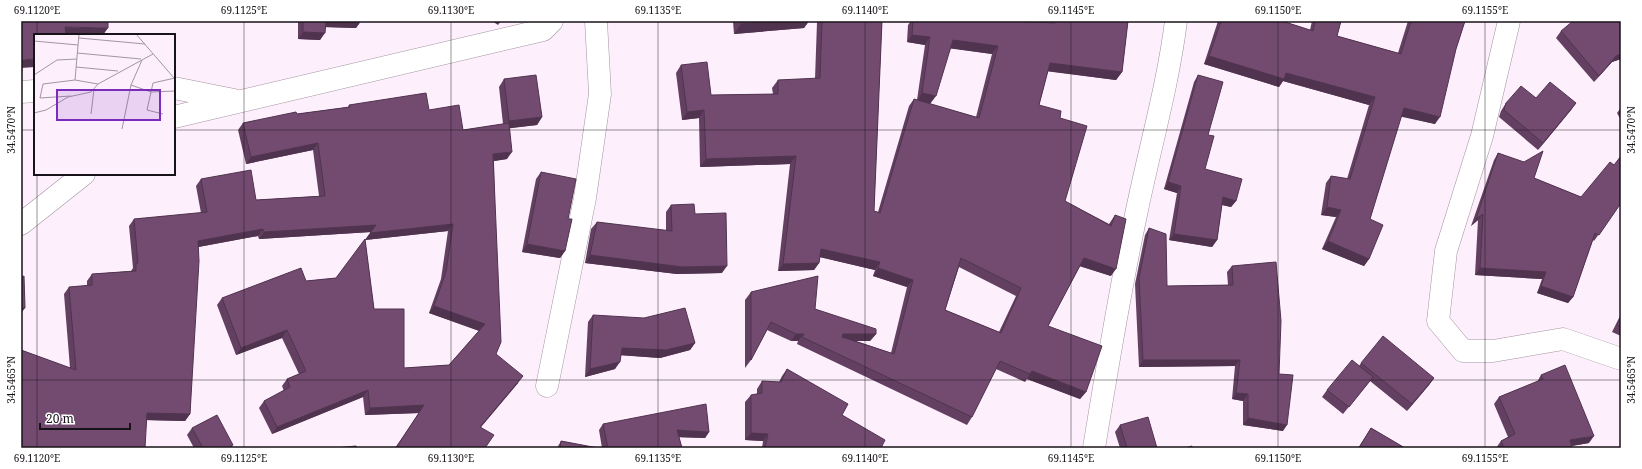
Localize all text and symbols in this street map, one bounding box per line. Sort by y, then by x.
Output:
text: 69.1120°E [14,3,60,17]
text: 69.1125°E [221,3,267,17]
text: 69.1130°E [428,3,474,17]
text: 69.1135°E [635,3,681,17]
text: 69.1140°E [842,3,888,17]
text: 69.1145°E [1048,3,1094,17]
text: 69.1150°E [1255,3,1301,17]
text: 69.1155°E [1462,3,1508,17]
inset map [34,34,175,175]
text: 34.5470°N [4,106,18,154]
text: 34.5470°N [1624,106,1638,154]
text: 34.5465°N [4,356,18,404]
text: 34.5465°N [1624,356,1638,404]
scale bar [40,405,130,431]
text: 20 m [46,410,74,427]
text: 69.1120°E [14,451,60,465]
text: 69.1125°E [221,451,267,465]
text: 69.1130°E [428,451,474,465]
text: 69.1135°E [635,451,681,465]
text: 69.1140°E [842,451,888,465]
text: 69.1145°E [1048,451,1094,465]
text: 69.1150°E [1255,451,1301,465]
text: 69.1155°E [1462,451,1508,465]

